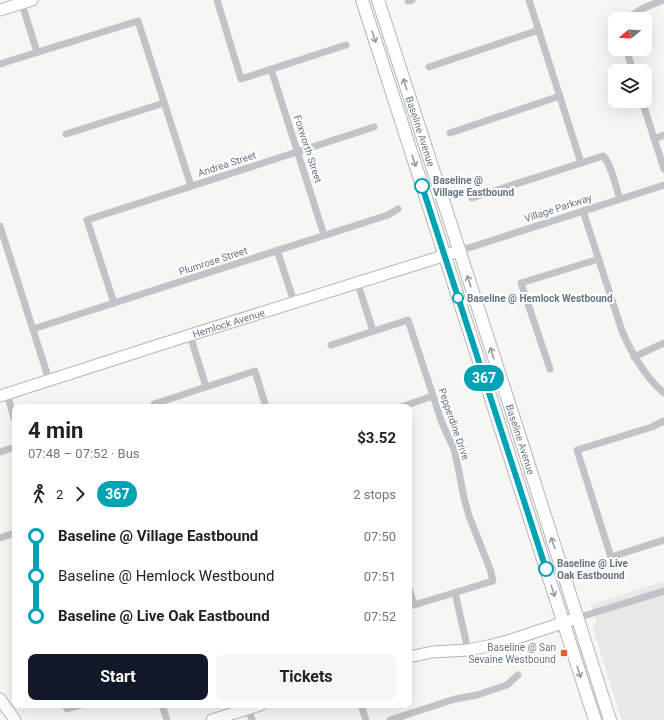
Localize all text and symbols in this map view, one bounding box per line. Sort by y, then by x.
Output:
north arrow [608,12,652,56]
map controls [608,12,652,108]
one-way arrow [371,30,378,43]
button: layers [608,64,652,108]
one-way arrow [401,78,408,91]
street label: Baseline Avenue [404,95,437,168]
street label: Foxworth Street [292,114,324,184]
street label: Andrea Street [196,149,258,179]
one-way arrow [411,154,418,167]
place label: Baseline @ Village Eastbound [433,175,514,198]
marker: Baseline @ Village Eastbound [414,178,430,194]
street label: Village Parkway [523,192,593,224]
street label: Plumrose Street [177,245,249,277]
one-way arrow [464,275,472,287]
marker: Baseline @ Hemlock Westbound [452,292,464,304]
place label: Baseline @ Hemlock Westbound [467,293,613,304]
street label: Hemlock Avenue [191,307,266,339]
one-way arrow [488,346,495,359]
line badge: 367 [461,365,507,391]
text: 367 [472,370,496,386]
street label: Pepperdine Drive [437,387,471,461]
street label: Baseline Avenue [504,403,537,476]
text: 4 min [28,418,83,443]
text: $3.52 [357,429,396,447]
text: 07:48 – 07:52 · Bus [28,446,140,461]
icon: walk [28,483,50,505]
icon: forward [69,483,91,505]
text: 367 [105,486,129,502]
text: 2 [56,487,63,502]
text: 2 stops [353,487,396,502]
text: Baseline @ Village Eastbound [58,527,258,545]
text: 07:50 [364,529,396,544]
one-way arrow [549,538,557,550]
place label: Baseline @ Live Oak Eastbound [557,558,629,581]
marker: Baseline @ Live Oak Eastbound [538,561,554,577]
text: Baseline @ Hemlock Westbound [58,567,275,585]
text: 07:51 [364,569,396,584]
one-way arrow [550,584,557,597]
text: Baseline @ Live Oak Eastbound [58,607,270,625]
text: 07:52 [364,609,396,624]
place label: Baseline @ San Sevaine Westbound [468,642,556,665]
marker: Baseline @ San Sevaine Westbound [559,648,569,658]
button: Start [28,654,208,700]
button: Tickets [216,654,396,700]
one-way arrow [576,665,583,678]

